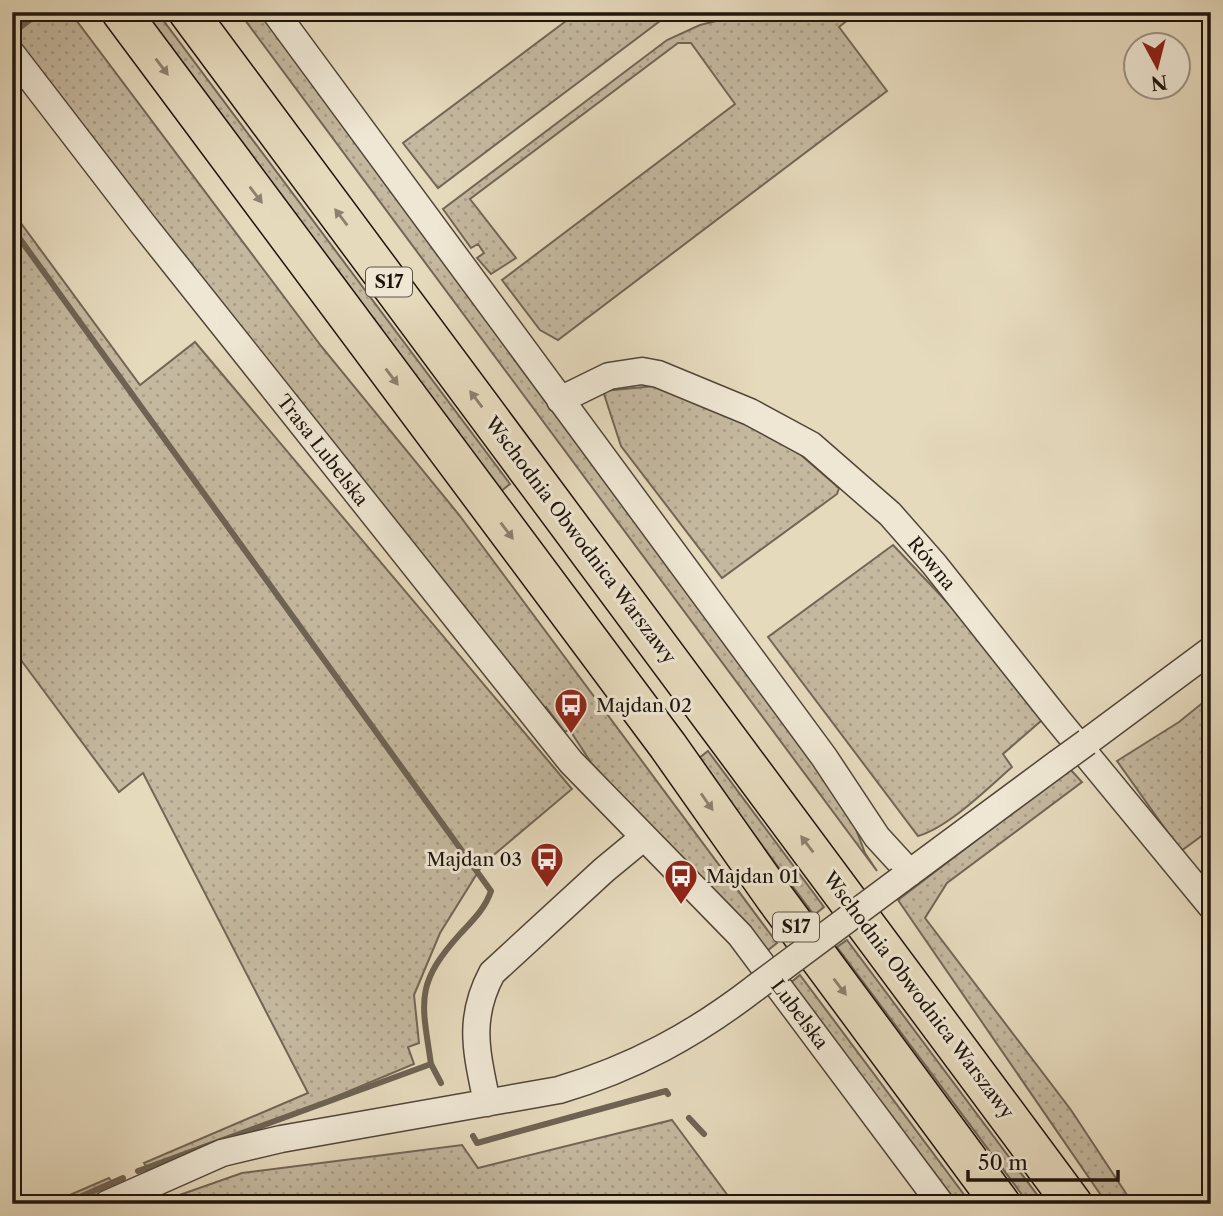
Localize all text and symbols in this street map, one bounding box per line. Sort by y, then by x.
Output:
north arrow [1122,32,1192,102]
one-way arrow [154,58,168,76]
text: N [1149,70,1169,95]
one-way arrow [249,186,263,204]
one-way arrow [334,208,348,226]
road number: S17 [366,268,412,296]
one-way arrow [385,368,399,386]
street label: Trasa Lubelska [272,390,373,511]
one-way arrow [469,391,484,409]
street label: Wschodnia Obwodnica Warszawy [480,411,681,669]
one-way arrow [500,521,514,540]
street label: Równa [903,532,961,595]
bus stop icon: Majdan 02 [552,686,590,735]
place label: Majdan 02 [596,694,692,717]
one-way arrow [700,793,714,811]
one-way arrow [800,835,814,854]
bus stop icon: Majdan 03 [528,840,566,889]
place label: Majdan 03 [426,848,522,871]
bus stop icon: Majdan 01 [662,857,700,906]
place label: Majdan 01 [706,865,799,888]
street label: Wschodnia Obwodnica Warszawy [818,866,1019,1124]
road number: S17 [773,912,819,942]
street label: Lubelska [766,975,833,1053]
one-way arrow [833,977,848,995]
scale bar [968,1139,1118,1183]
text: 50 m [978,1150,1028,1175]

